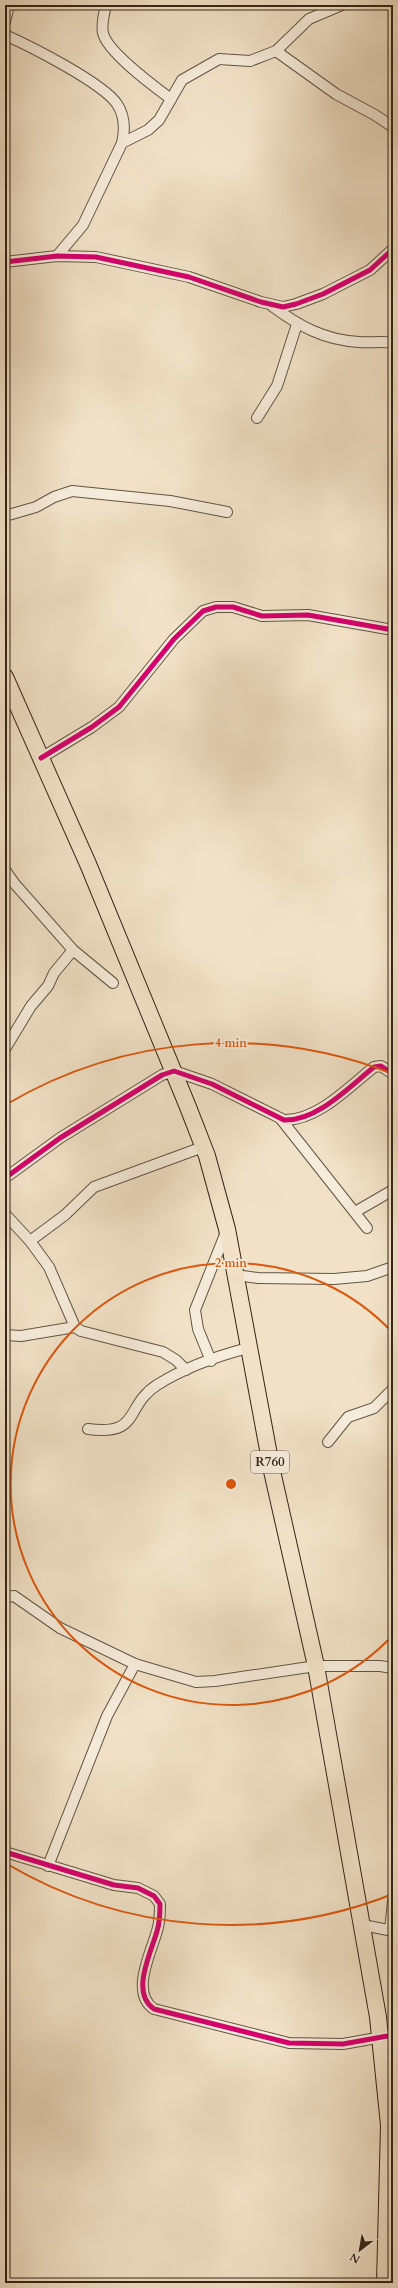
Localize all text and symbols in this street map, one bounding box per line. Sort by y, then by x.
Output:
text: 4 min [215,1035,247,1051]
text: 2 min [215,1255,247,1271]
road number: R760 [251,1451,289,1473]
centre of rings [224,1477,238,1491]
north arrow [340,2230,380,2270]
text: N [347,2249,363,2267]

